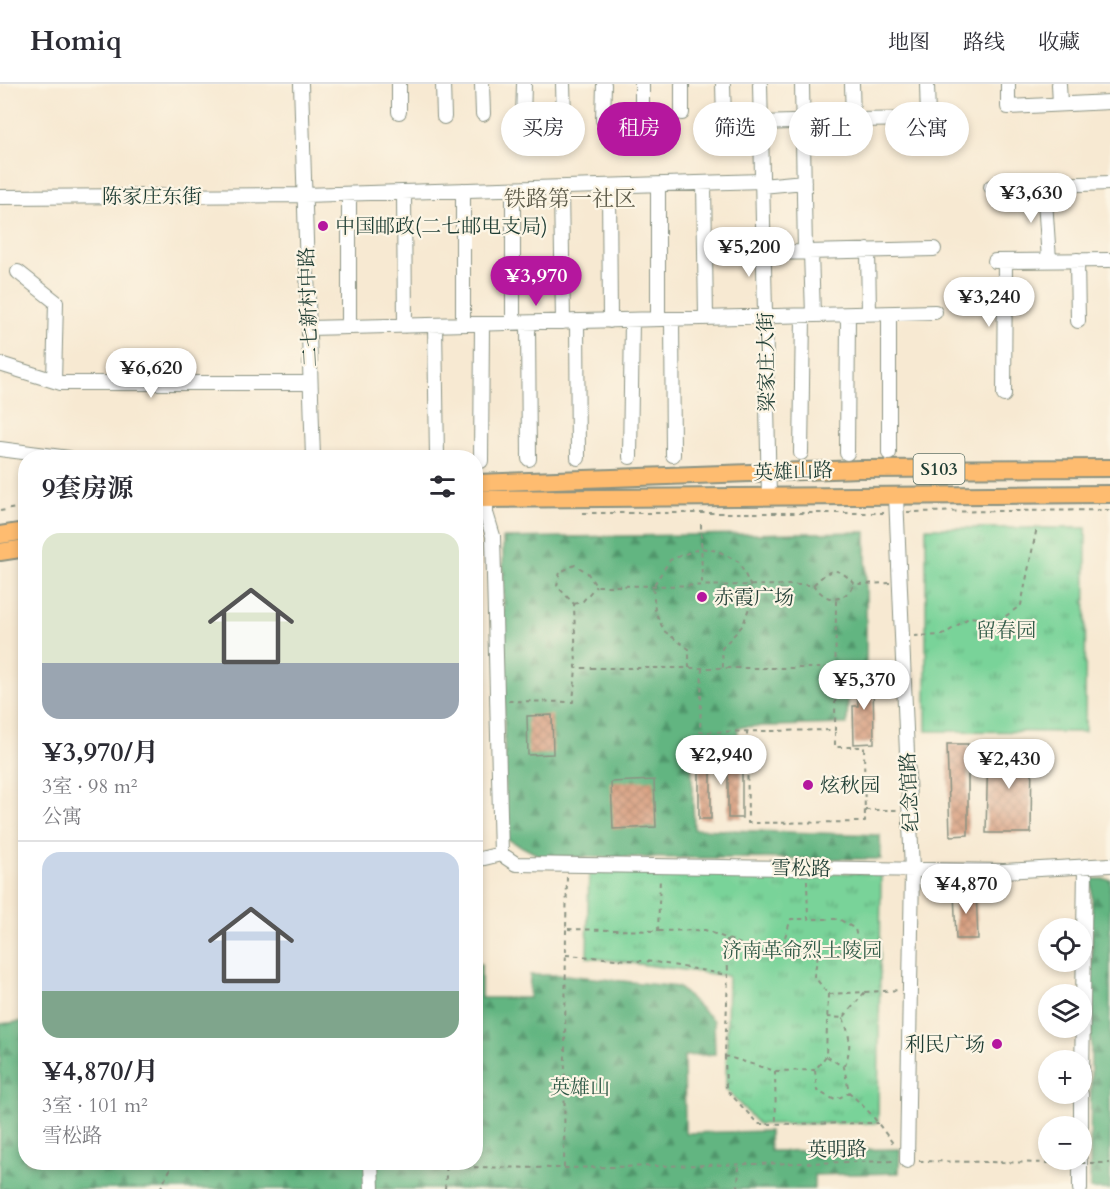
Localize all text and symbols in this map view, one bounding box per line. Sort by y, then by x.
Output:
text: Homiq [30,22,122,60]
text: 地图 [888,28,930,57]
text: 路线 [963,28,1005,57]
text: 收藏 [1038,28,1080,57]
chip: 买房 [501,102,585,156]
chip: 租房 [597,102,681,156]
chip: 筛选 [693,102,777,156]
chip: 新上 [789,102,873,156]
chip: 公寓 [885,102,969,156]
pin: ¥3,630 [982,173,1080,224]
text: ¥3,630 [1000,179,1062,206]
street label: 陈家庄东街 [102,183,202,210]
district label: 铁路第一社区 [504,184,636,214]
place label: 中国邮政(二七邮电支局) [335,213,548,240]
marker: 中国邮政(二七邮电支局) [316,219,330,233]
pin: ¥5,200 [700,227,798,278]
text: ¥5,200 [718,233,780,260]
street label: 二七新村中路 [293,247,324,367]
pin: ¥3,970 [487,256,585,307]
text: ¥3,970 [505,262,567,289]
pin: ¥3,240 [940,277,1038,328]
text: ¥3,240 [958,283,1020,310]
street label: 梁家庄大街 [752,312,781,412]
pin: ¥6,620 [102,348,200,399]
text: ¥6,620 [120,354,182,381]
road number: S103 [914,454,964,484]
street label: 英雄山路 [753,457,833,486]
icon: filters [426,470,459,503]
text: 9套房源 [42,471,133,506]
icon: home [197,572,305,680]
place label: 赤霞广场 [714,584,794,611]
marker: 赤霞广场 [695,590,709,604]
park label: 留春园 [976,617,1036,644]
pin: ¥5,370 [815,660,913,711]
text: ¥5,370 [833,666,895,693]
text: ¥3,970/月 [42,735,159,770]
pin: ¥2,940 [672,735,770,786]
pin: ¥2,430 [960,739,1058,790]
text: ¥2,940 [690,741,752,768]
text: ¥2,430 [978,745,1040,772]
street label: 纪念馆路 [894,751,925,833]
place label: 炫秋园 [820,772,880,799]
text: 3室 · 98 m² [42,773,138,800]
marker: 炫秋园 [801,778,815,792]
text: 公寓 [42,803,82,830]
street label: 雪松路 [771,854,831,883]
pin: ¥4,870 [917,864,1015,915]
text: ¥4,870 [935,870,997,897]
icon: home [197,891,305,999]
map controls [1038,918,1092,1170]
button: locate [1038,918,1092,972]
park label: 济南革命烈士陵园 [722,937,882,964]
button: layers [1038,984,1092,1038]
place label: 利民广场 [905,1031,985,1058]
marker: 利民广场 [990,1037,1004,1051]
button: + [1038,1050,1092,1104]
text: ¥4,870/月 [42,1054,159,1089]
park label: 英雄山 [550,1074,610,1101]
text: 3室 · 101 m² [42,1092,148,1119]
button: − [1038,1116,1092,1170]
text: 雪松路 [42,1122,102,1149]
street label: 英明路 [807,1135,867,1164]

